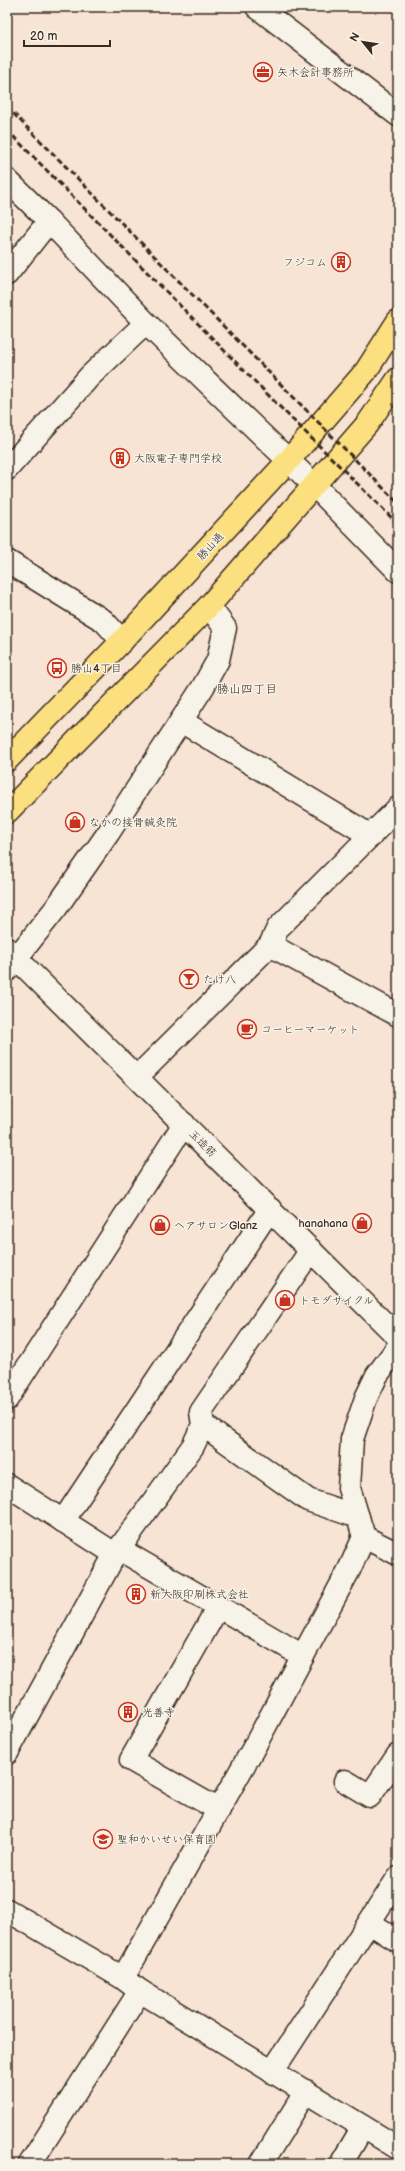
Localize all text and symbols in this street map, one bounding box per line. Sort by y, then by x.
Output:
scale bar [24,22,110,48]
north arrow [343,22,383,62]
text: 20 m [30,29,57,44]
text: N [347,30,362,44]
office icon: 矢木会計事務所 [252,61,274,83]
place label: 矢木会計事務所 [277,66,354,79]
building icon: フジコム [330,251,352,273]
place label: フジコム [283,256,327,269]
building icon: 大阪電子専門学校 [109,447,131,469]
place label: 大阪電子専門学校 [134,452,222,465]
street label: 勝山通 [194,530,226,563]
bus stop icon: 勝山4丁目 [46,657,68,679]
place label: 勝山4丁目 [71,662,122,675]
district label: 勝山四丁目 [217,682,277,697]
shop icon: なかの接骨鍼灸院 [64,811,86,833]
place label: なかの接骨鍼灸院 [89,816,177,829]
bar icon: たけ八 [178,968,200,990]
place label: たけ八 [203,973,236,986]
cafe icon: コーヒーマーケット [236,1018,258,1040]
place label: コーヒーマーケット [261,1023,360,1036]
street label: 玉造筋 [186,1127,219,1160]
shop icon: hanahana [351,1212,373,1234]
shop icon: ヘアサロンGlanz [149,1214,171,1236]
place label: hanahana [299,1217,348,1230]
place label: ヘアサロンGlanz [174,1219,258,1232]
shop icon: トモダサイクル [274,1289,296,1311]
place label: トモダサイクル [299,1294,374,1307]
building icon: 新大阪印刷株式会社 [125,1583,147,1605]
place label: 新大阪印刷株式会社 [150,1588,249,1601]
building icon: 光善寺 [117,1701,139,1723]
place label: 光善寺 [142,1706,175,1719]
school or university icon: 聖和かいせい保育園 [92,1828,114,1850]
place label: 聖和かいせい保育園 [117,1833,216,1846]

